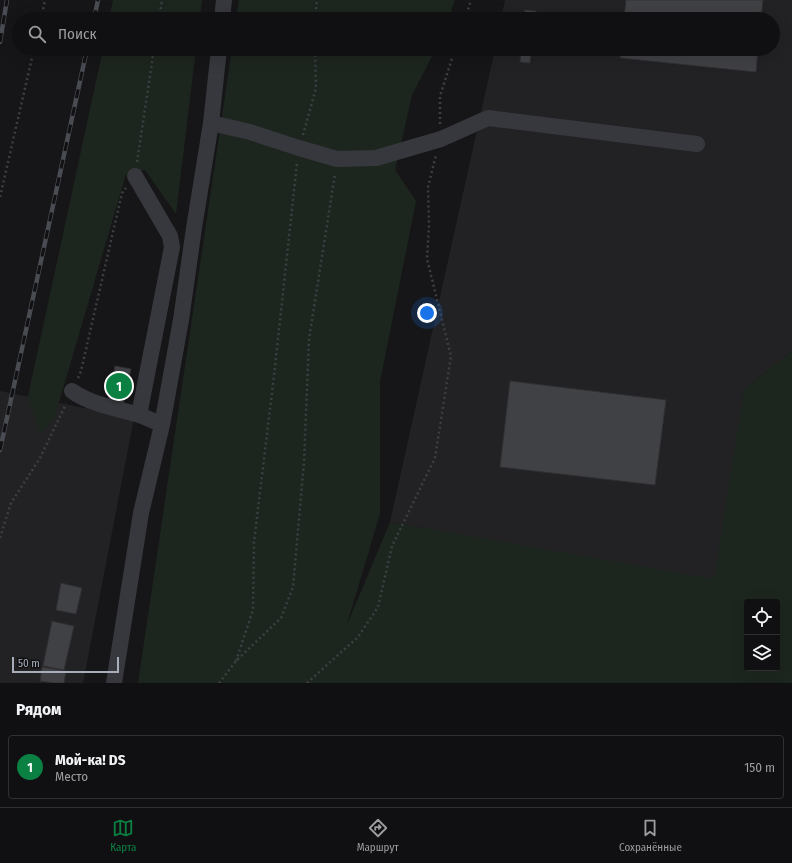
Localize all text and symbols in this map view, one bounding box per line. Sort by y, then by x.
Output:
search box [12,12,780,56]
icon: search [26,23,48,45]
text: Поиск [58,25,96,43]
your location [417,303,437,323]
pin: 1 [106,371,132,401]
map controls [744,599,780,671]
button: locate [744,599,780,635]
button: layers [744,635,780,671]
scale bar [12,655,119,674]
text: 50 m [18,657,40,670]
text: Рядом [16,699,61,720]
text: Мой-ка! DS [55,751,126,769]
text: 1 [27,760,33,775]
text: 150 m [744,760,775,775]
text: Место [55,769,88,784]
tab: Карта [110,817,136,854]
tab: Маршрут [357,817,399,854]
tab: Сохранённые [619,817,682,854]

